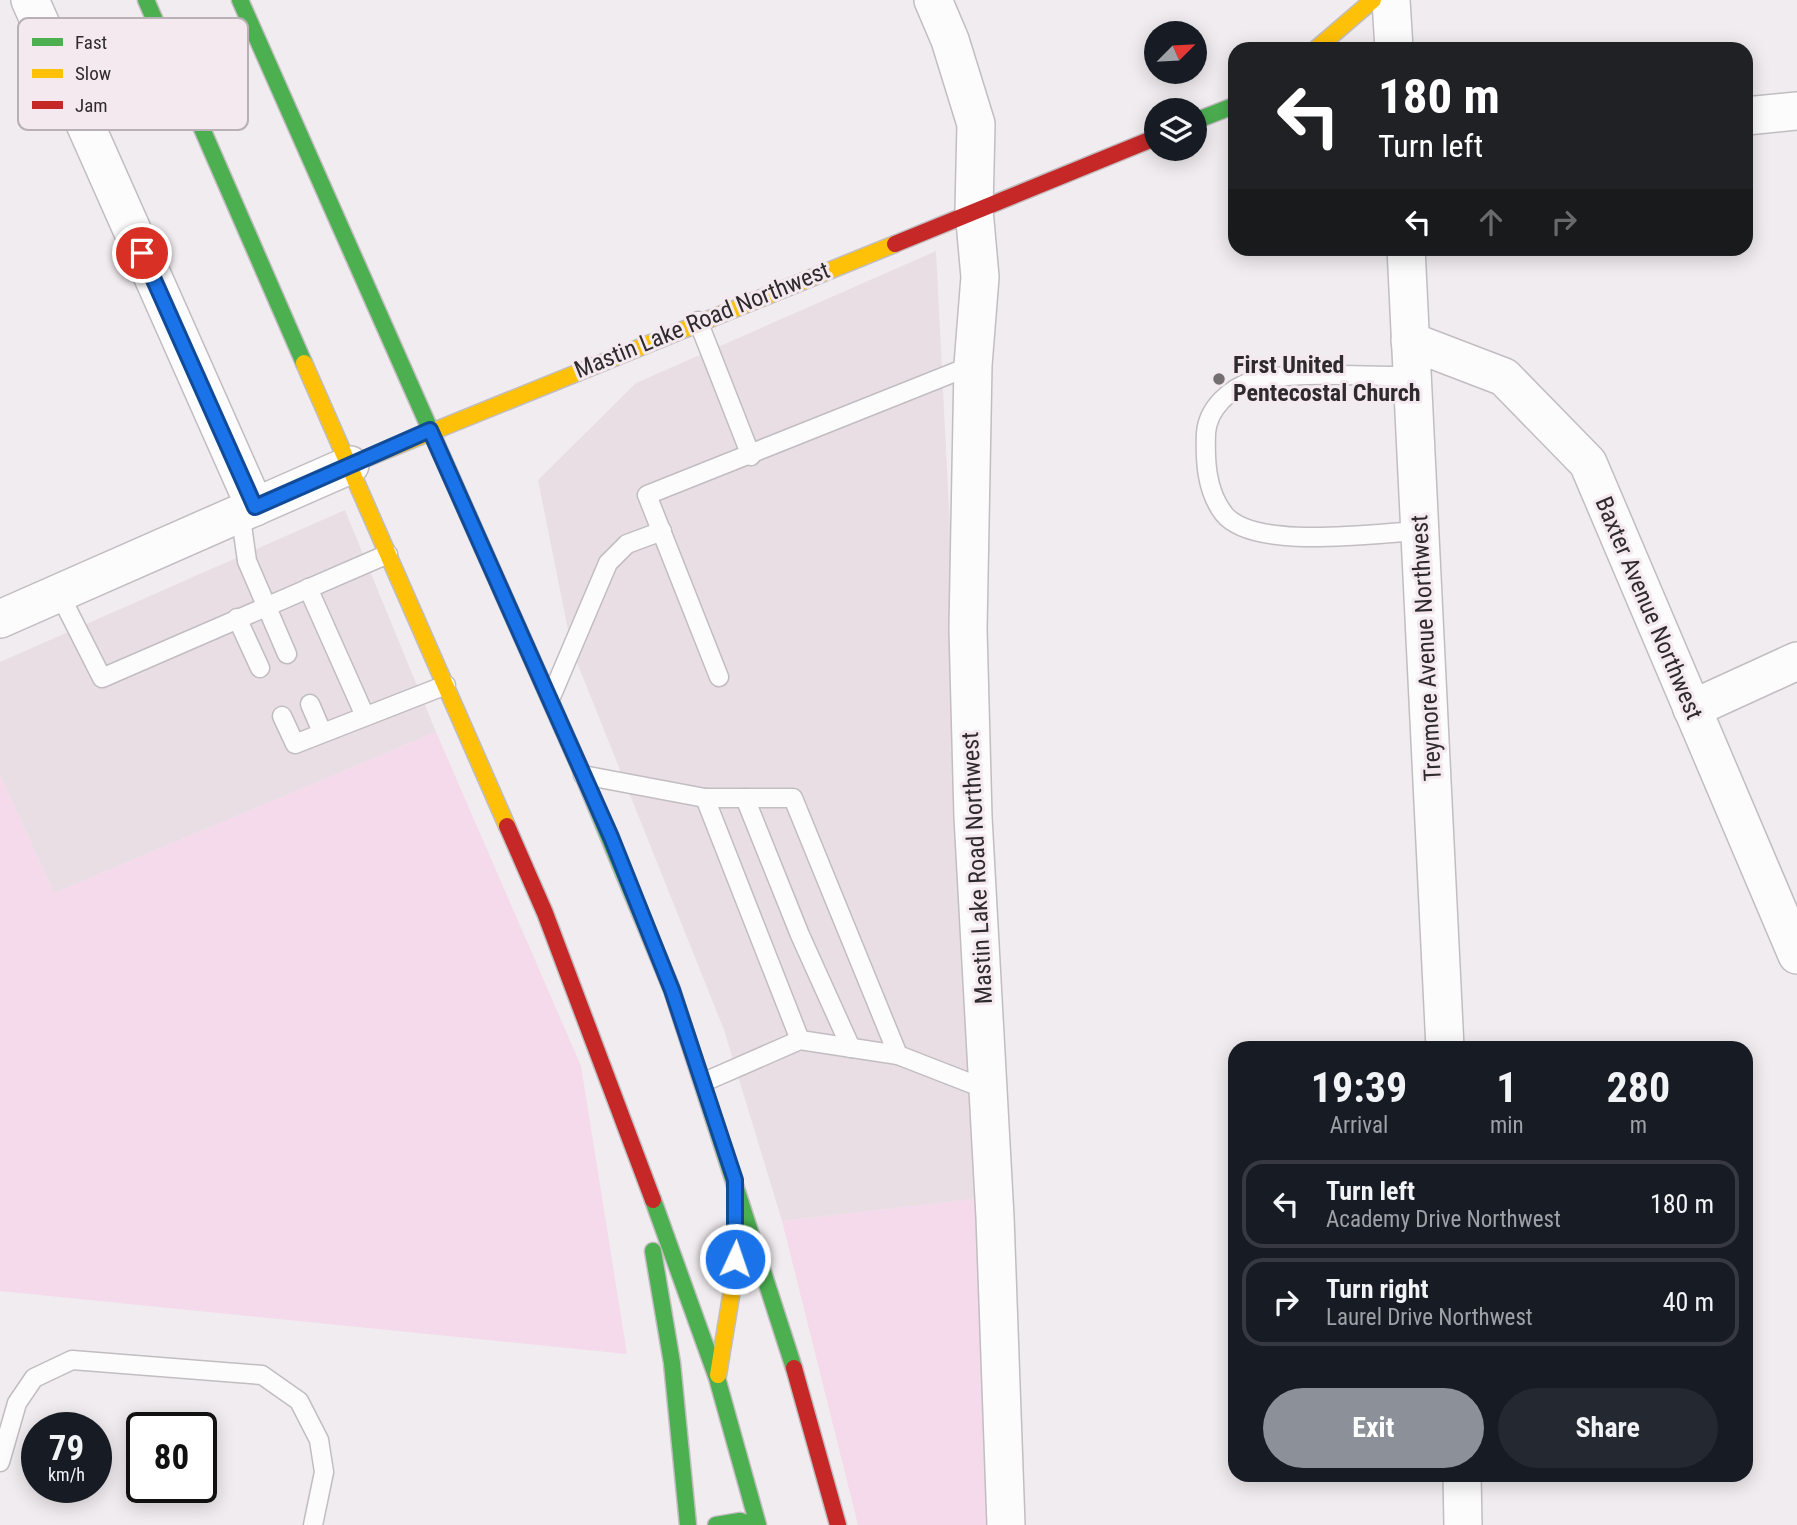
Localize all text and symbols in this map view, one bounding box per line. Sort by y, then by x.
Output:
legend [18,18,248,130]
north arrow [1144,21,1208,84]
map controls [1144,21,1207,161]
text: Fast [75,31,107,54]
text: Slow [75,62,111,85]
text: 180 m [1378,68,1500,125]
icon: left [1263,70,1354,161]
text: Jam [75,94,108,117]
button: layers [1144,98,1207,161]
text: Turn left [1378,127,1483,165]
icon: left [1399,203,1437,241]
icon: ahead [1472,203,1510,241]
icon: right [1545,203,1583,241]
pin [112,223,172,283]
icon: arrive [123,234,161,272]
street label: Mastin Lake Road Northwest [570,256,834,384]
place label: First United Pentecostal Church [1233,351,1421,407]
marker: First United Pentecostal Church [1211,371,1227,387]
street label: Baxter Avenue Northwest [1589,492,1709,724]
street label: Treymore Avenue Northwest [1405,514,1447,782]
street label: Mastin Lake Road Northwest [956,731,998,1005]
text: 19:39 [1311,1063,1407,1112]
text: 1 [1496,1063,1517,1112]
text: 280 [1606,1063,1670,1112]
text: Arrival [1330,1112,1388,1139]
text: min [1490,1112,1524,1139]
text: m [1630,1112,1647,1139]
text: Turn left [1326,1176,1415,1206]
icon: left [1267,1185,1305,1223]
text: 180 m [1650,1189,1714,1219]
text: Academy Drive Northwest [1326,1206,1561,1233]
position arrow [698,1222,772,1296]
text: Turn right [1326,1274,1428,1304]
icon: right [1267,1283,1305,1321]
text: 40 m [1663,1287,1714,1317]
text: Laurel Drive Northwest [1326,1304,1533,1331]
button: Exit [1263,1388,1484,1468]
button: Share [1498,1388,1718,1468]
speed limit sign: 80 [126,1412,217,1503]
text: 79 [49,1428,84,1469]
text: km/h [48,1464,85,1485]

